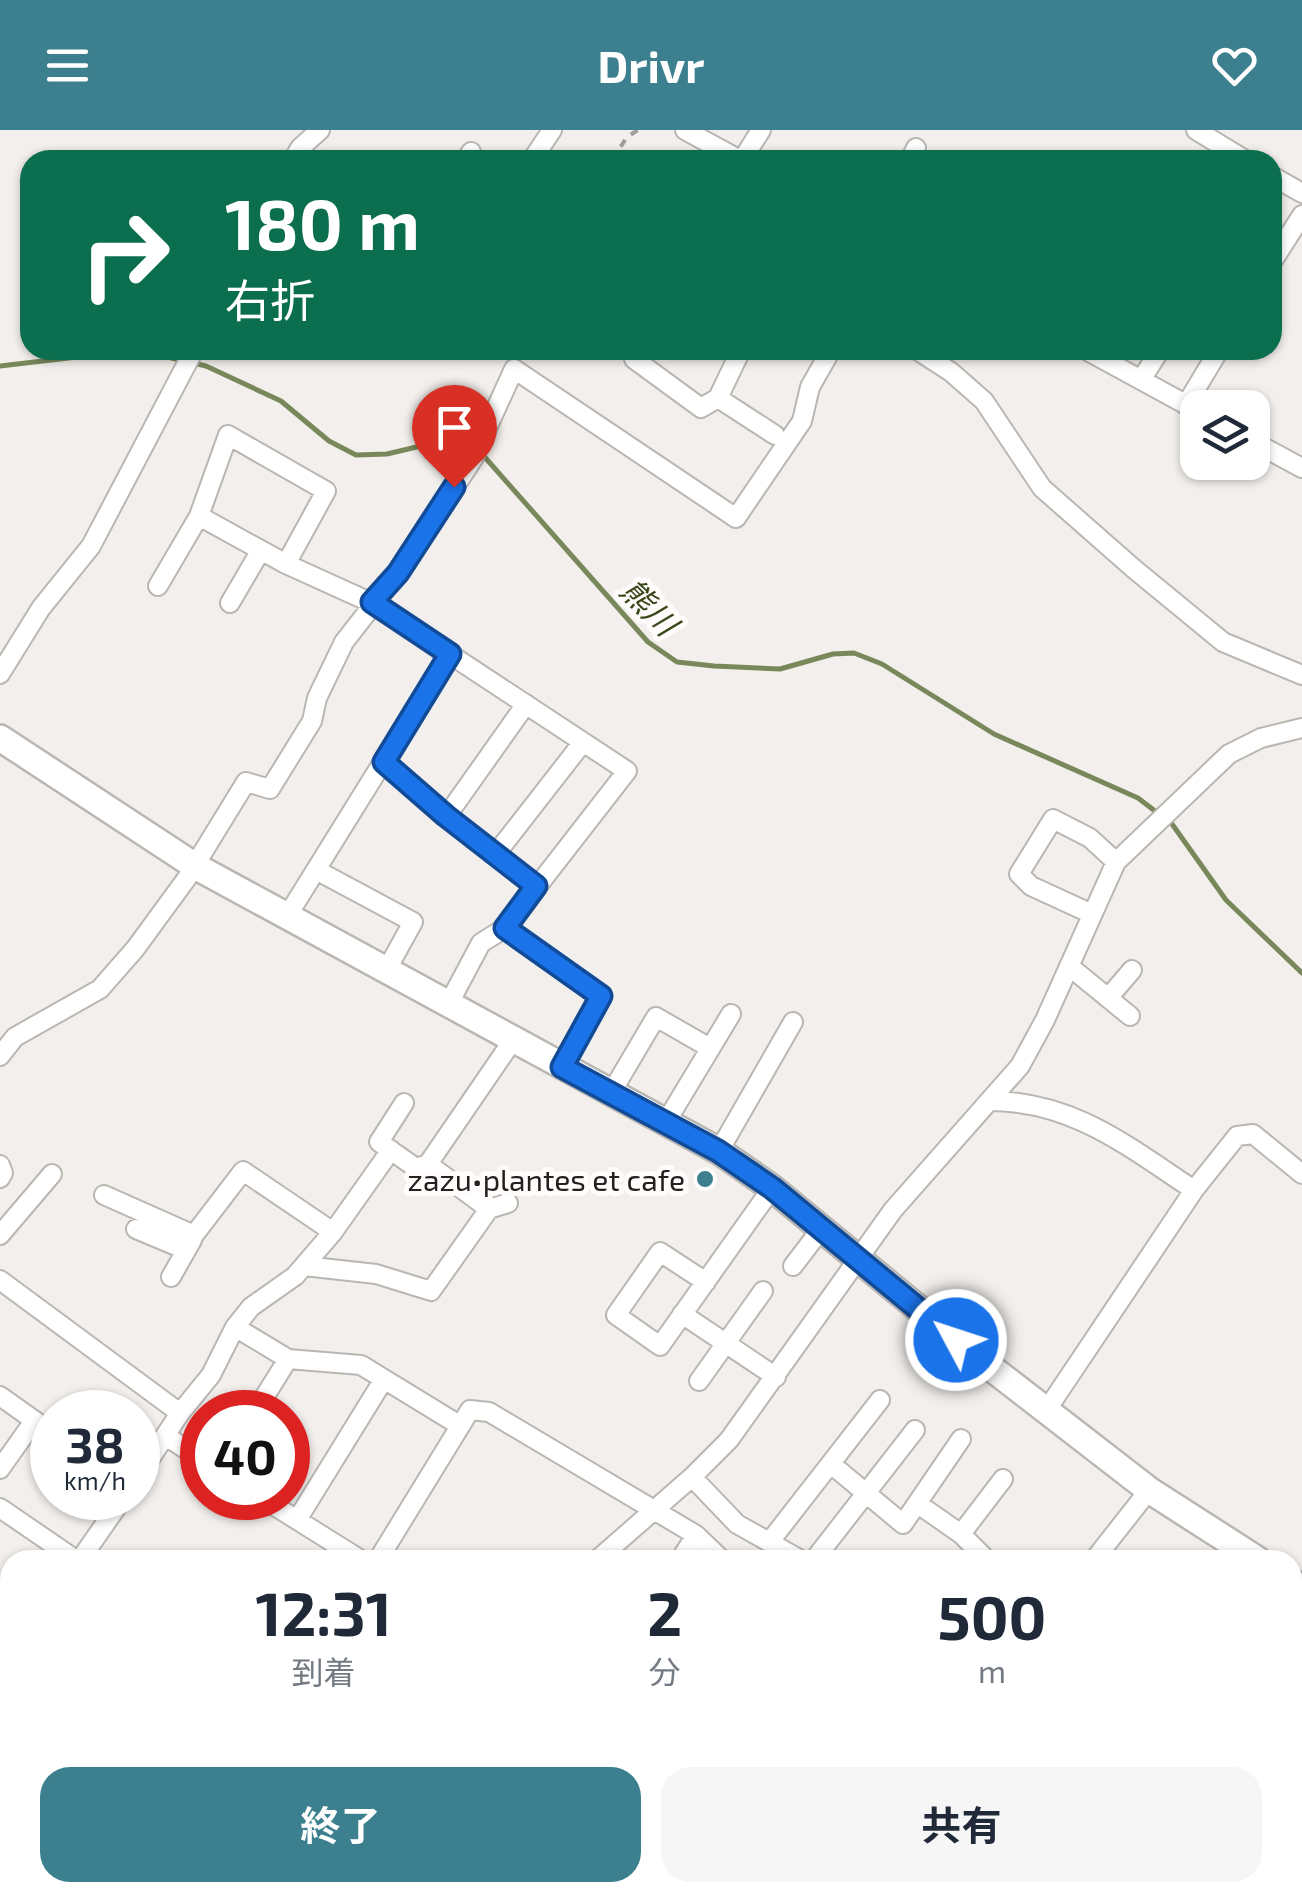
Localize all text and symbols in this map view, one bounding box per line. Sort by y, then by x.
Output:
icon: menu [40,38,95,93]
text: Drivr [597,38,705,92]
icon: heart [1207,38,1262,93]
text: 180 m [225,180,420,264]
icon: right [60,190,190,320]
text: 右折 [225,272,315,326]
pin [412,385,497,488]
map controls [1180,390,1270,480]
button: layers [1180,390,1270,480]
icon: arrive [427,400,482,455]
water label: 熊川 [614,570,688,644]
place label: zazu•plantes et cafe [408,1161,685,1197]
marker: zazu•plantes et cafe [694,1168,716,1190]
position arrow [904,1288,1008,1392]
speed limit sign: 40 [180,1390,310,1520]
text: 38 [65,1413,125,1473]
text: km/h [64,1465,126,1495]
text: 12:31 [256,1576,392,1648]
text: 2 [647,1576,682,1648]
text: 500 [938,1580,1046,1652]
text: m [978,1651,1006,1689]
text: 到着 [292,1652,356,1690]
text: 分 [649,1652,681,1690]
button: 終了 [40,1767,641,1882]
button: 共有 [661,1767,1262,1882]

